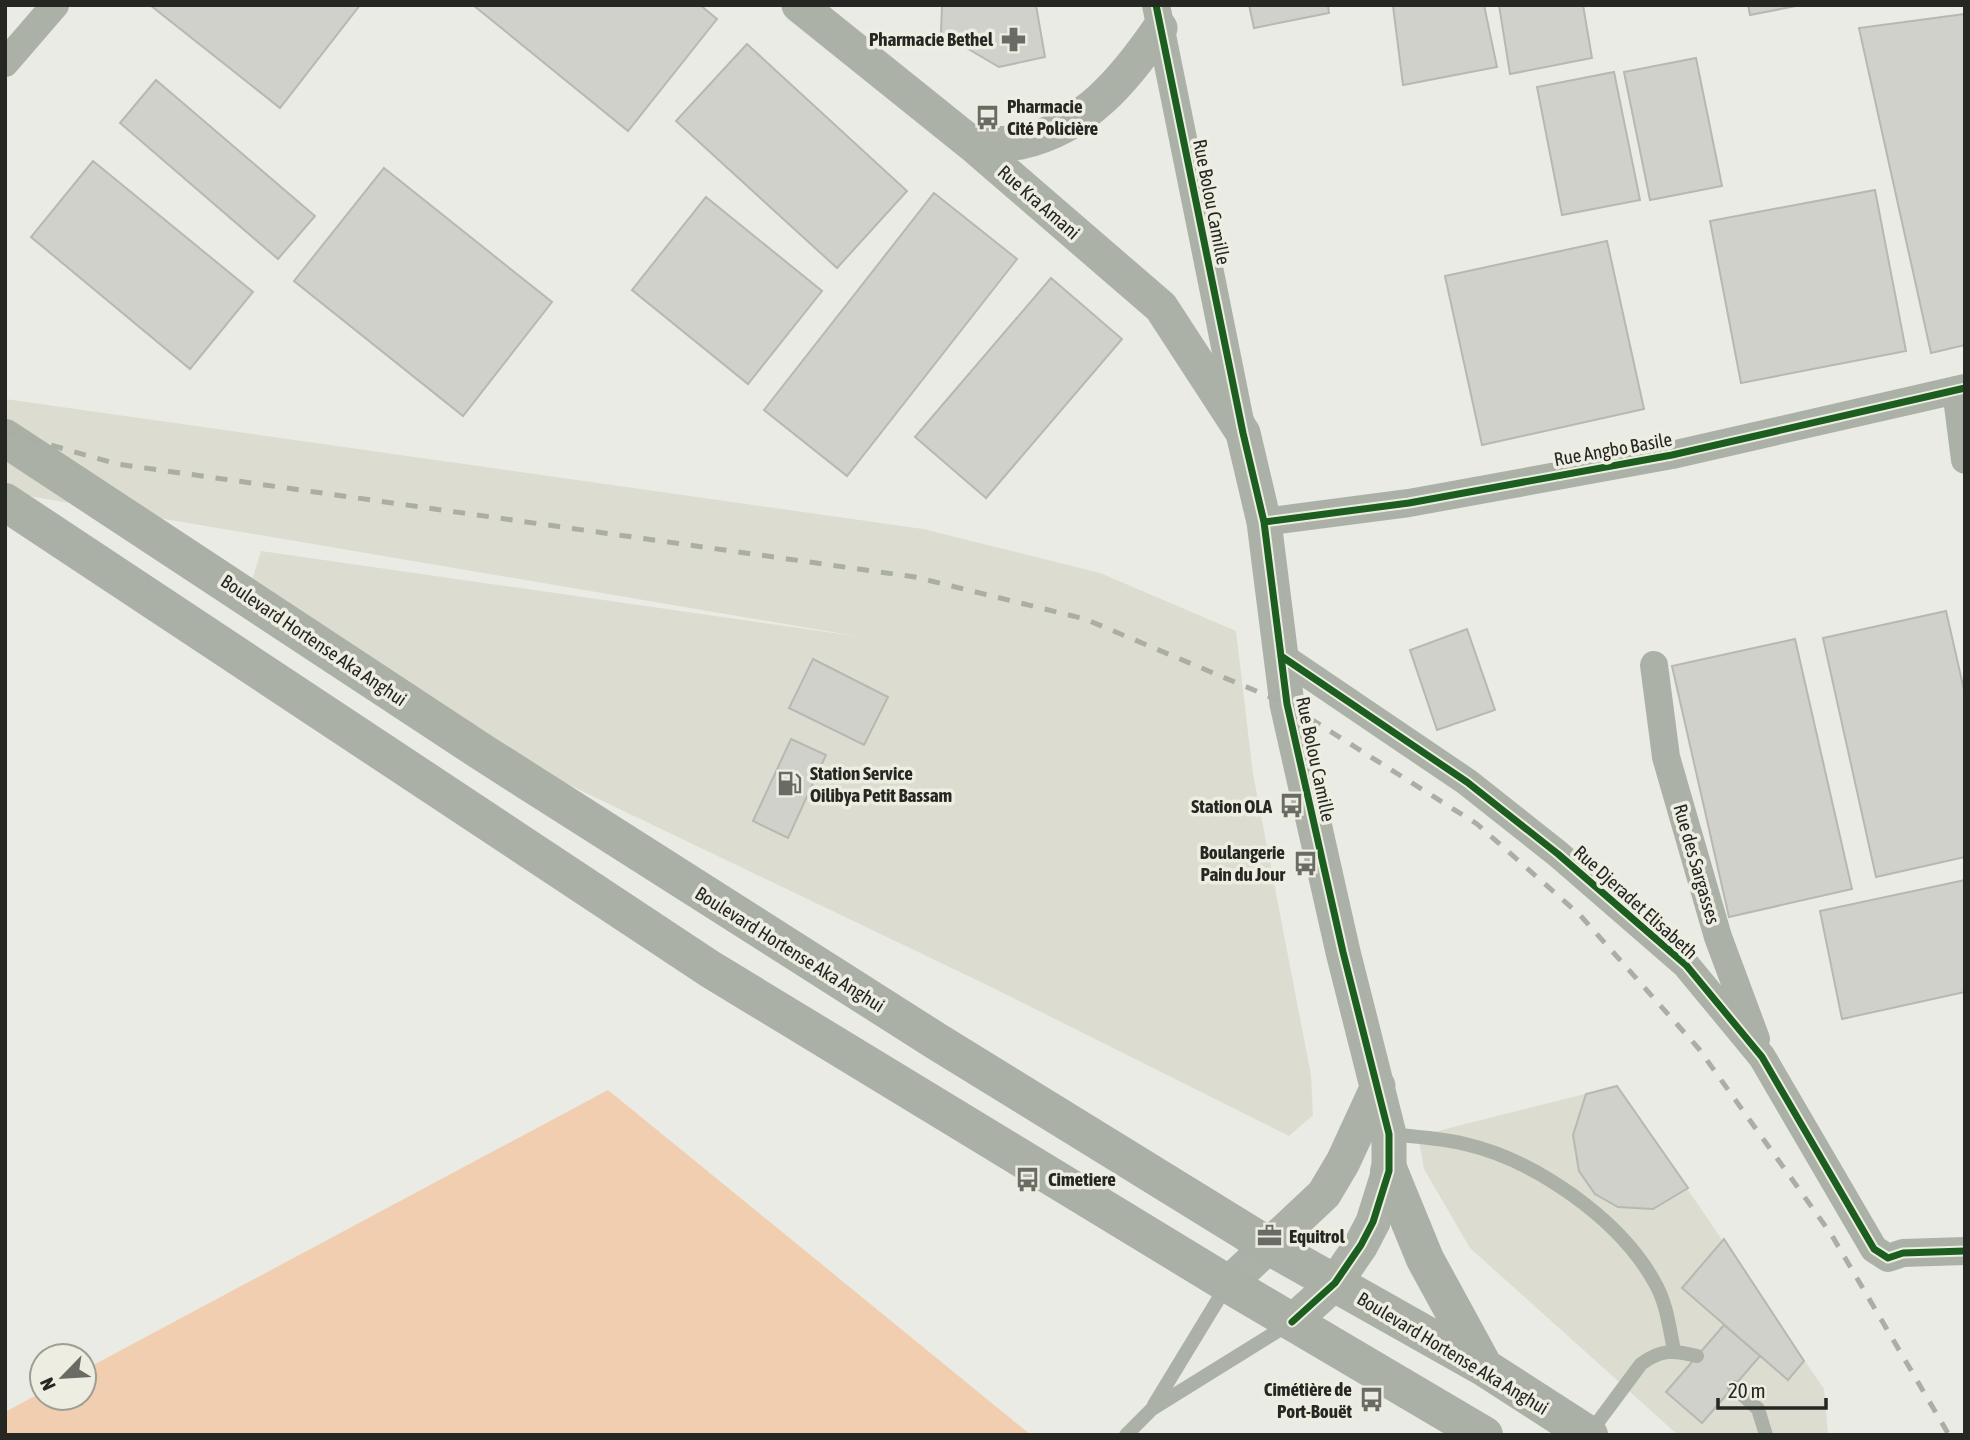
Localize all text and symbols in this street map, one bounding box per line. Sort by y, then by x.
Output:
pharmacy icon: Pharmacie Bethel [999,25,1027,53]
place label: Pharmacie Bethel [869,28,994,50]
place label: Pharmacie Cité Policière [1007,95,1099,139]
bus stop icon: Pharmacie Cité Policière [973,103,1001,131]
street label: Rue Bolou Camille [1189,137,1235,267]
street label: Rue Kra Amani [994,160,1084,244]
street label: Rue Angbo Basile [1552,428,1674,470]
street label: Boulevard Hortense Aka Anghui [217,570,411,710]
street label: Rue Bolou Camille [1292,694,1340,824]
place label: Station Service Oilibya Petit Bassam [810,762,952,806]
fuel station icon: Station Service Oilibya Petit Bassam [776,770,804,798]
bus stop icon: Station OLA [1278,792,1306,820]
place label: Station OLA [1191,795,1273,817]
street label: Rue des Sargasses [1669,801,1725,927]
place label: Boulangerie Pain du Jour [1200,841,1285,885]
street label: Rue Djeradet Elisabeth [1570,841,1702,963]
bus stop icon: Boulangerie Pain du Jour [1291,849,1319,877]
street label: Boulevard Hortense Aka Anghui [691,882,889,1016]
bus stop icon: Cimetiere [1014,1165,1042,1193]
place label: Cimetiere [1048,1168,1116,1190]
office icon: Equitrol [1255,1222,1283,1250]
place label: Equitrol [1289,1225,1346,1247]
street label: Boulevard Hortense Aka Anghui [1353,1287,1553,1419]
north arrow [28,1342,98,1412]
scale bar [1718,1366,1826,1410]
text: N [35,1374,60,1394]
place label: Cimétière de Port-Bouët [1264,1378,1353,1422]
text: 20 m [1728,1378,1766,1402]
bus stop icon: Cimétière de Port-Bouët [1358,1386,1386,1414]

